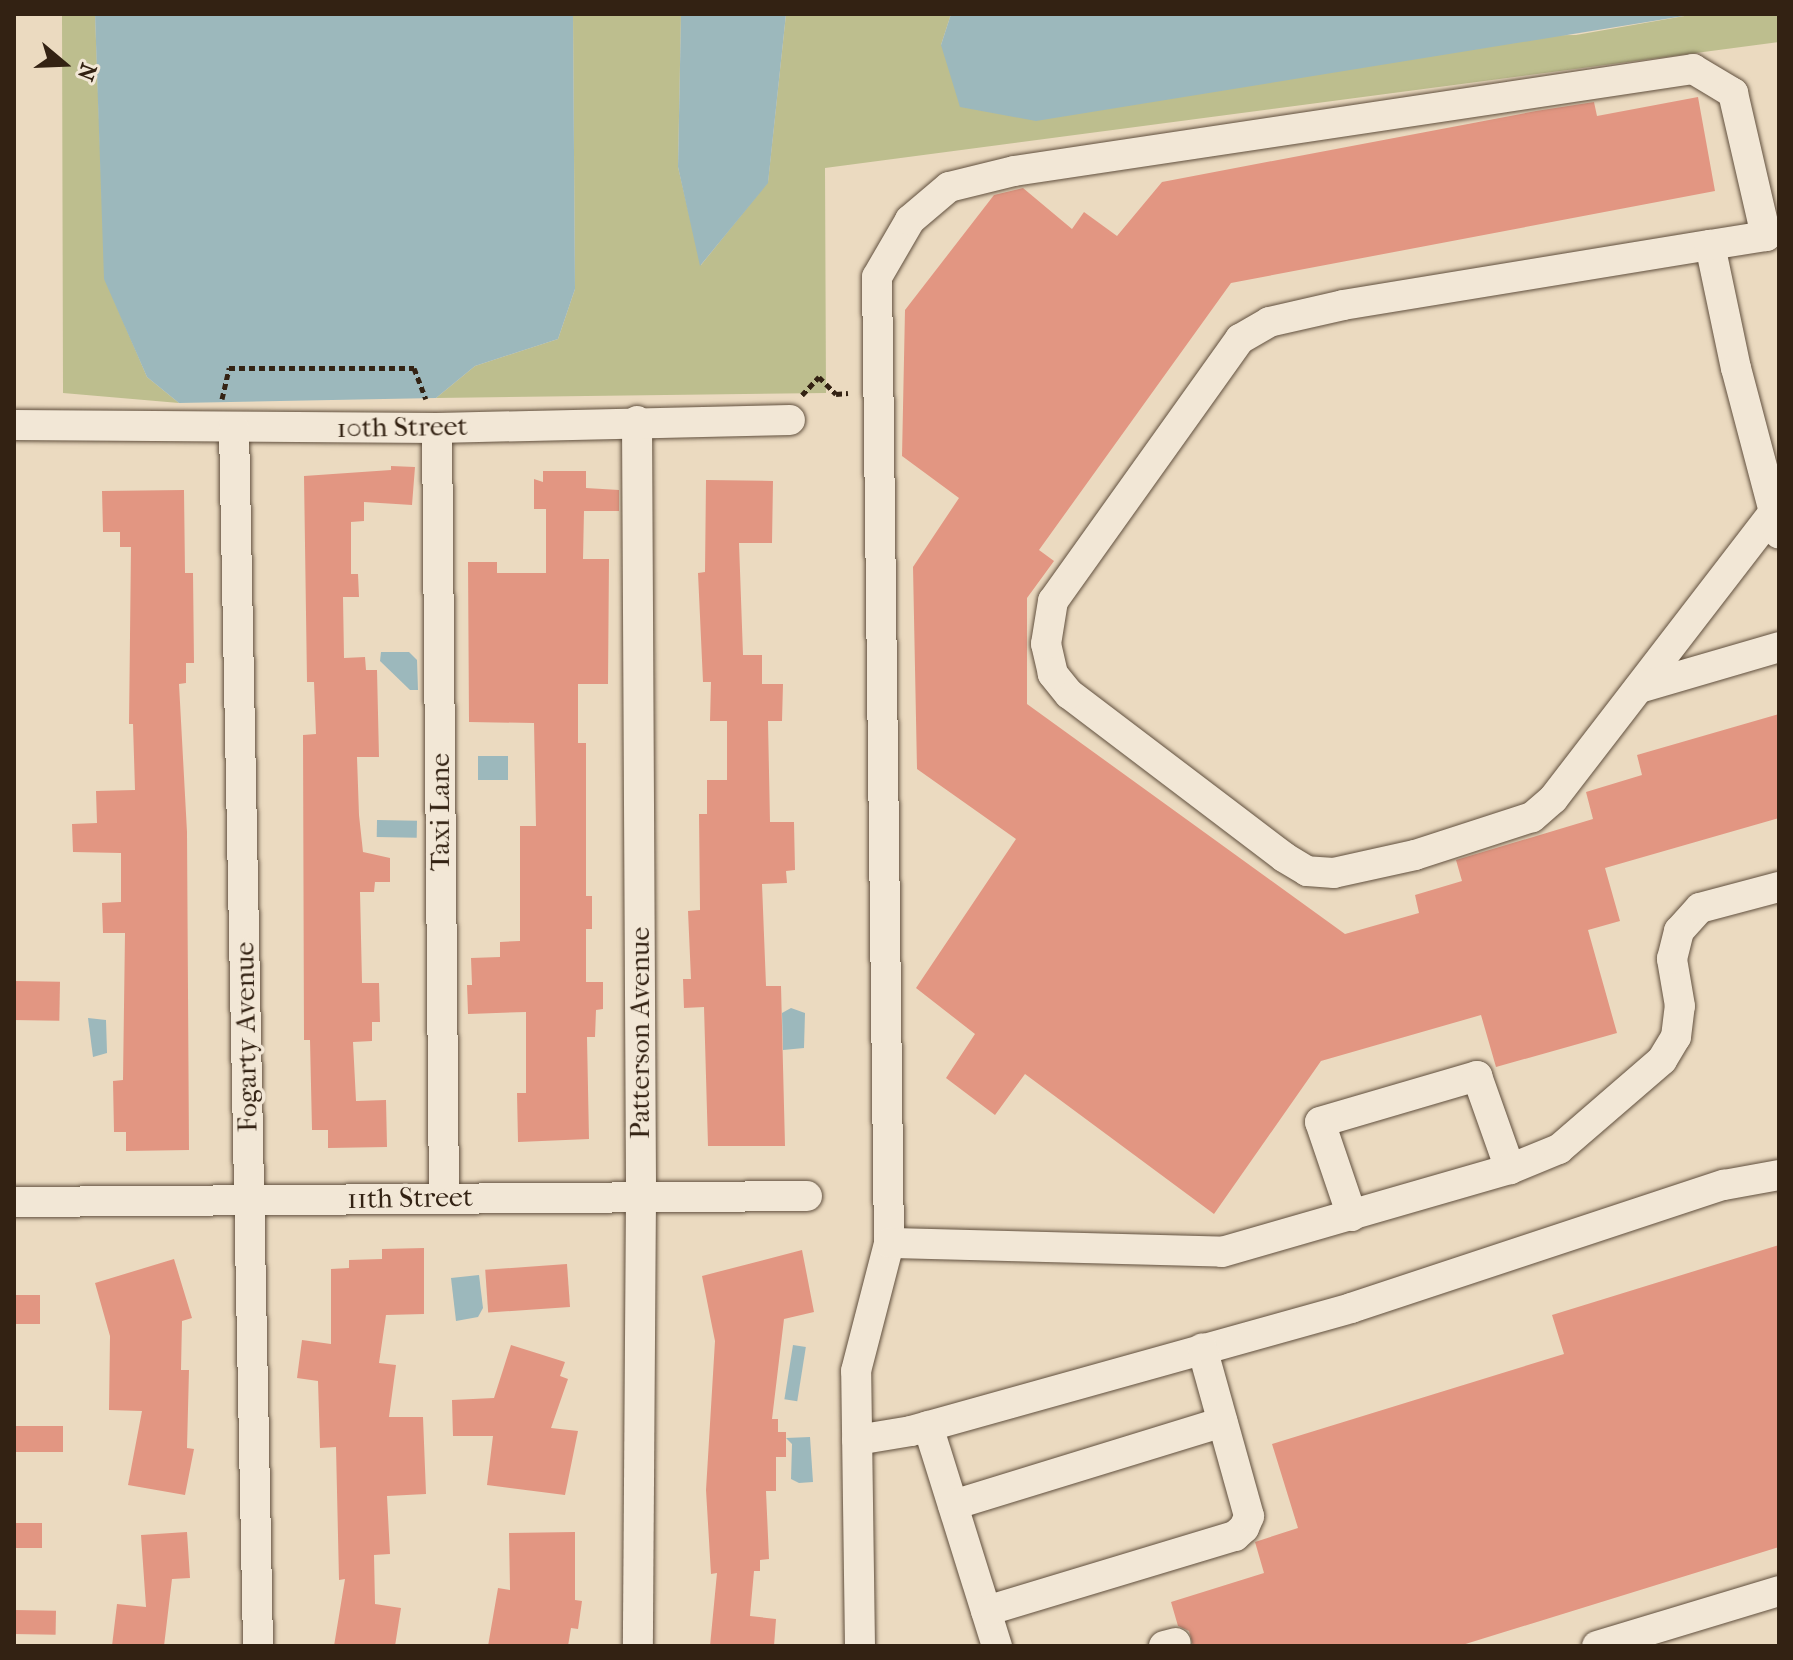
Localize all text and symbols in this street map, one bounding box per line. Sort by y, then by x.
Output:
north arrow [24,24,104,104]
text: N [72,60,102,84]
street label: 10th Street [336,409,468,445]
street label: Taxi Lane [423,753,457,871]
street label: Patterson Avenue [623,927,657,1139]
street label: Fogarty Avenue [228,942,264,1132]
street label: 11th Street [347,1180,473,1216]

